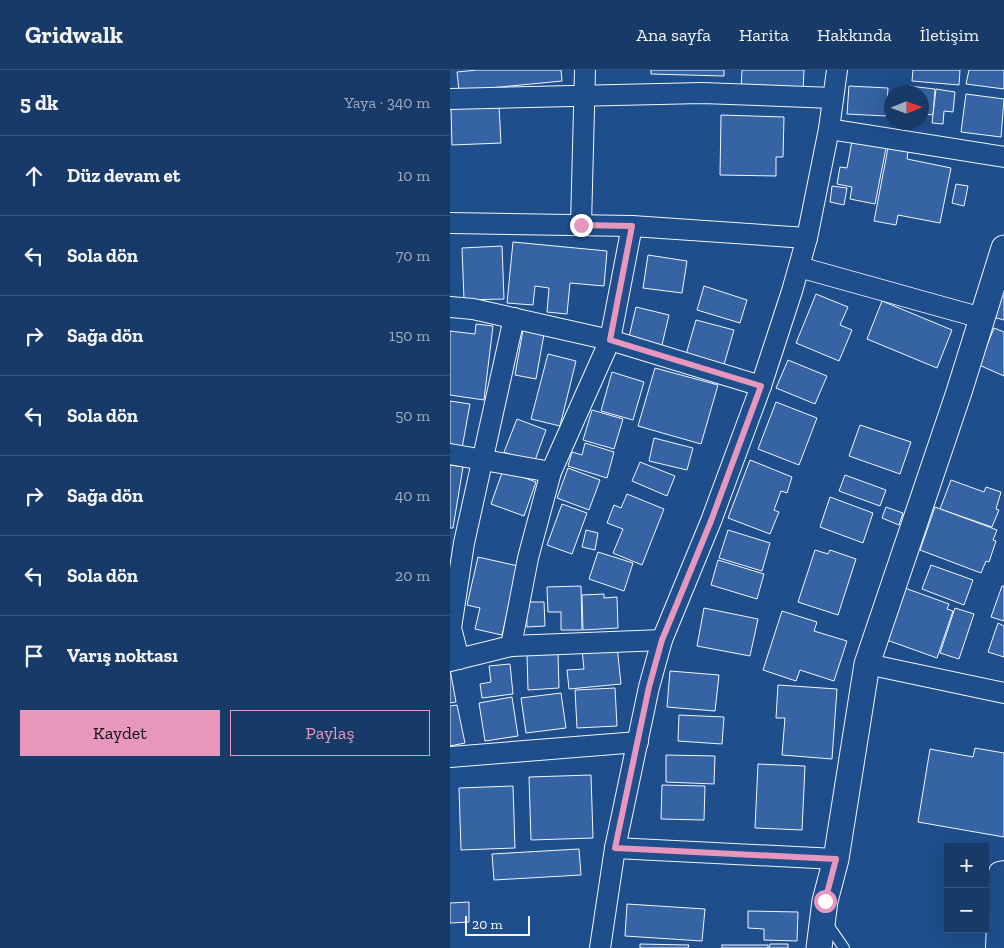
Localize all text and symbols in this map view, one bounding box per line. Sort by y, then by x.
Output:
text: Gridwalk [25,20,123,49]
text: Ana sayfa [636,24,711,46]
text: Harita [739,24,789,46]
text: Hakkında [817,24,892,46]
text: İletişim [920,24,979,46]
north arrow [884,85,929,130]
text: 5 dk [20,90,58,115]
text: Yaya · 340 m [344,93,430,112]
icon: ahead [20,162,48,190]
text: Düz devam et [67,164,180,187]
text: 10 m [397,166,430,185]
route end [570,214,593,237]
icon: left [20,242,48,270]
text: Sola dön [67,244,138,267]
text: 70 m [396,246,430,265]
icon: right [20,322,48,350]
text: Sağa dön [67,324,143,347]
text: 150 m [389,326,430,345]
icon: left [20,402,48,430]
text: Sola dön [67,404,138,427]
text: 50 m [395,406,430,425]
icon: right [20,482,48,510]
text: Sağa dön [67,484,143,507]
text: 40 m [395,486,430,505]
icon: left [20,562,48,590]
text: Sola dön [67,564,138,587]
text: 20 m [395,566,430,585]
icon: arrive [20,642,48,670]
text: Varış noktası [67,644,178,667]
button: Kaydet [20,710,220,756]
button: Paylaş [230,710,430,756]
map controls [944,843,989,933]
button: + [944,843,989,888]
button: − [944,888,989,933]
route start [814,890,837,913]
scale bar [465,913,530,936]
text: 20 m [472,916,503,933]

